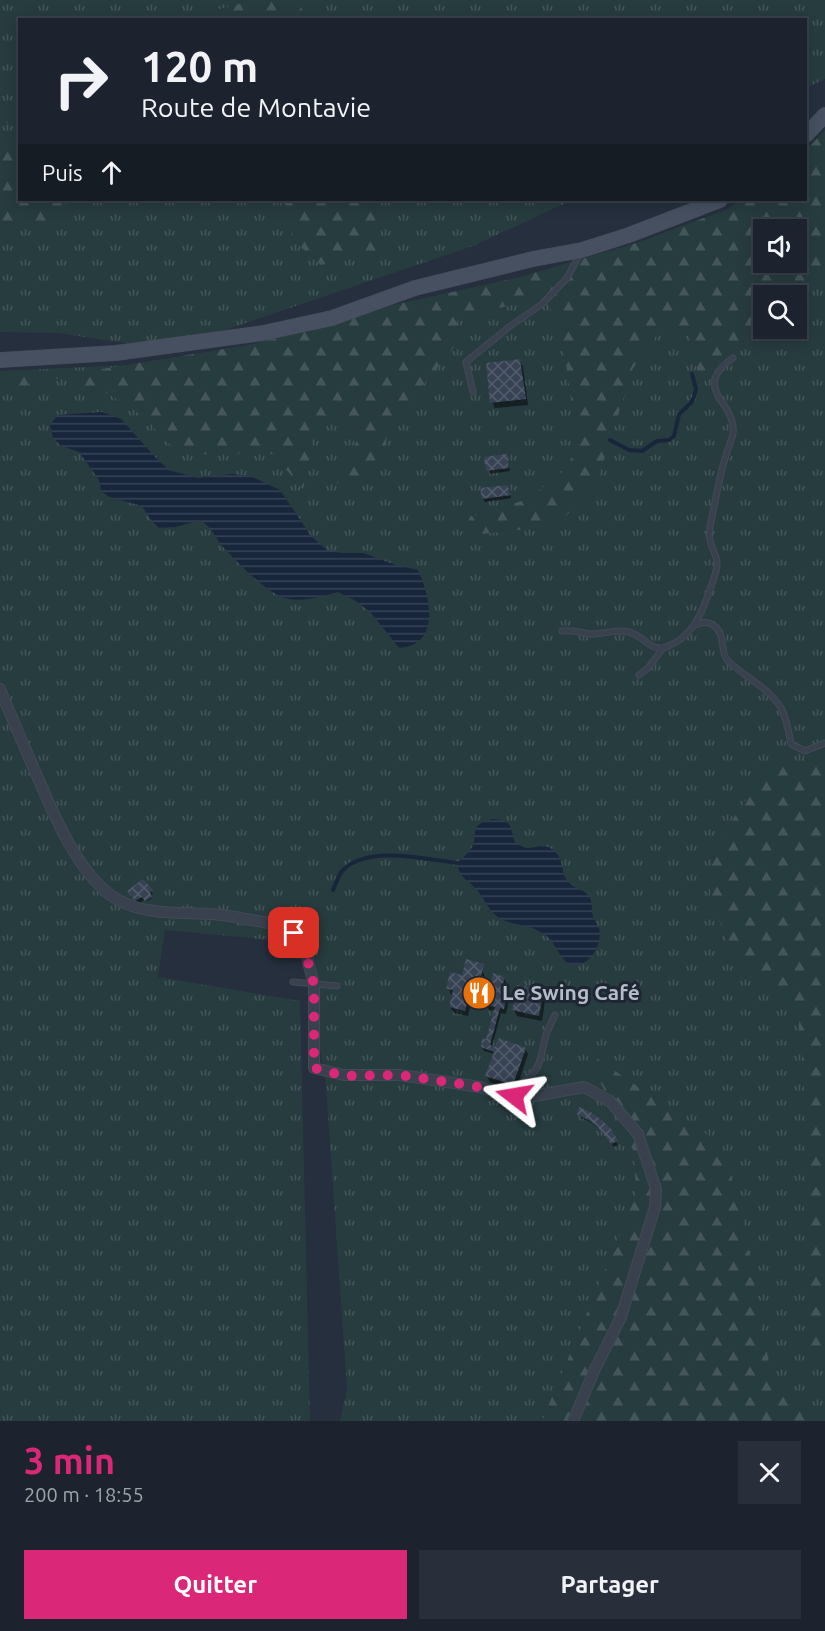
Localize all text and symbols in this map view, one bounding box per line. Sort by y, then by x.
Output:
icon: right [42,42,120,120]
text: 120 m [141,43,258,90]
text: Route de Montavie [141,92,371,122]
icon: ahead [95,156,128,189]
text: Puis [42,160,83,185]
map controls [753,219,807,339]
button: sound [753,219,807,273]
button: search [753,285,807,339]
pin [268,907,319,958]
icon: arrive [277,916,310,949]
restaurant icon: Le Swing Café [461,975,497,1011]
place label: Le Swing Café [502,980,640,1004]
position arrow [482,1064,546,1128]
text: 3 min [24,1440,115,1481]
button: close [738,1441,801,1504]
text: 200 m · 18:55 [24,1483,144,1506]
button: Quitter [24,1550,407,1619]
button: Partager [419,1550,801,1619]

